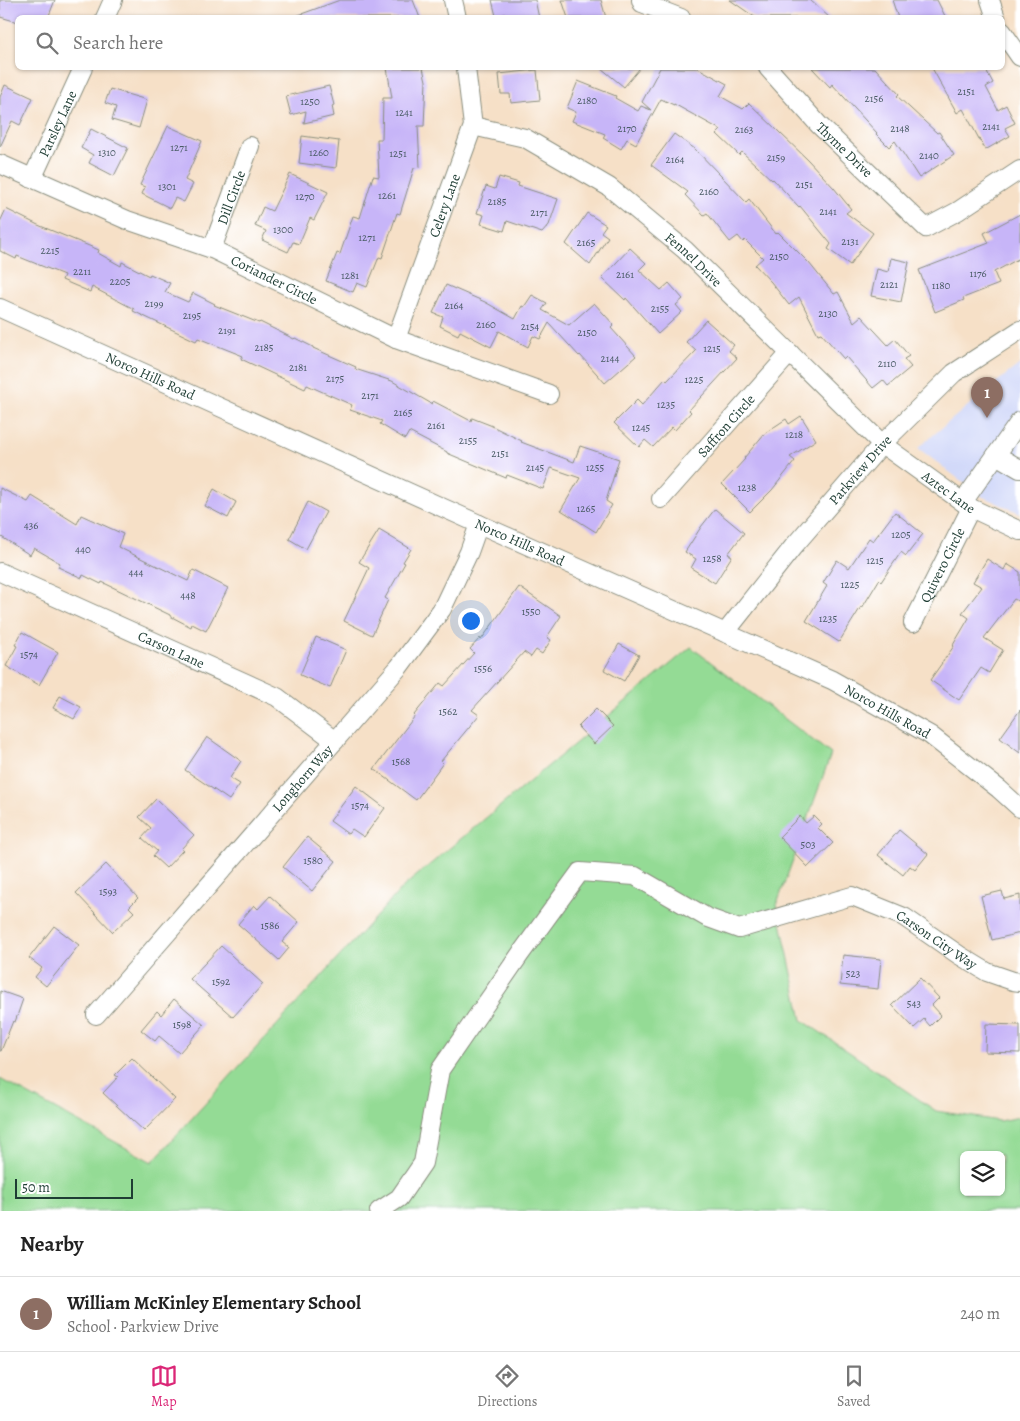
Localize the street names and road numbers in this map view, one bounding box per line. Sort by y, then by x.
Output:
street label: Parsley Lane [34,87,81,160]
street label: Thyme Drive [812,118,877,181]
street label: Dill Circle [212,167,250,227]
street label: Celery Lane [424,171,465,240]
street label: Fennel Drive [661,228,726,291]
street label: Coriander Circle [228,250,321,309]
street label: Norco Hills Road [103,347,199,404]
street label: Saffron Circle [693,390,759,461]
street label: Parkview Drive [824,430,896,509]
street label: Aztec Lane [917,466,978,518]
street label: Norco Hills Road [472,514,568,570]
street label: Quivero Circle [915,524,969,606]
street label: Carson Lane [135,626,208,673]
street label: Norco Hills Road [841,679,935,743]
street label: Longhorn Way [268,740,337,816]
street label: Carson City Way [893,905,982,974]

